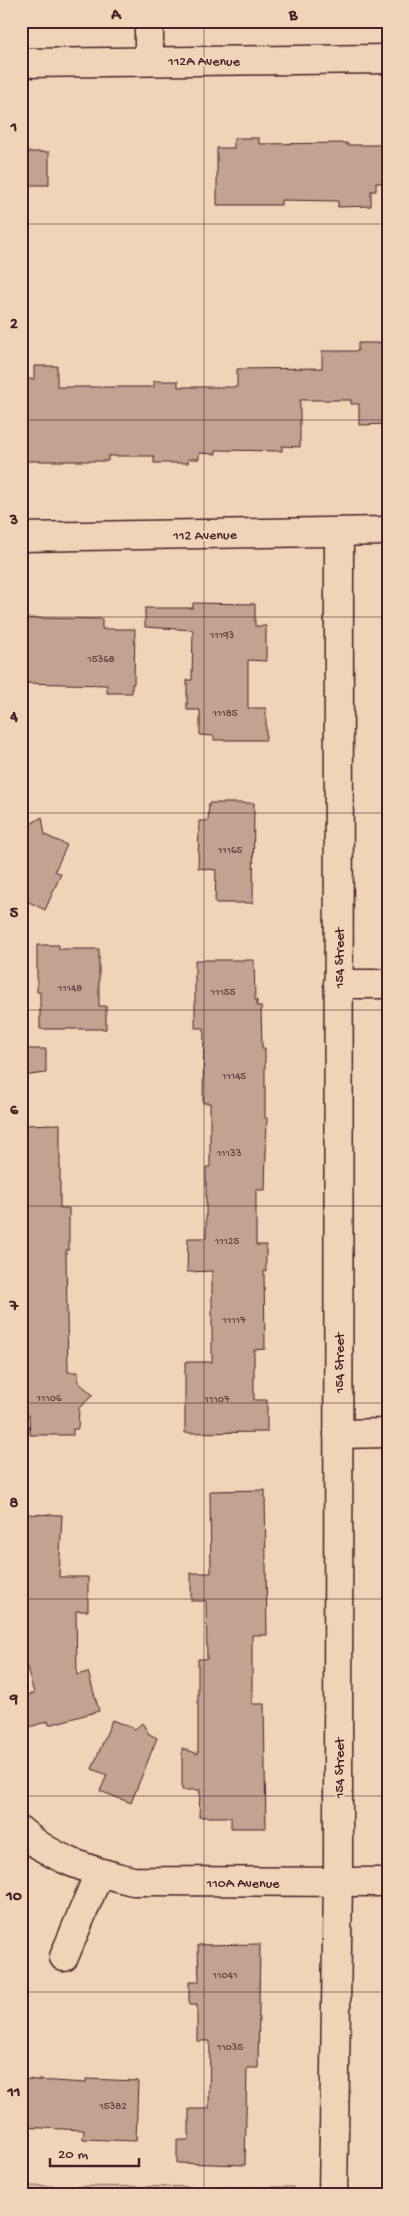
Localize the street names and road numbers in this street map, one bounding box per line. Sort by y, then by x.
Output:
street label: 112A Avenue [167,54,241,71]
street label: 112 Avenue [172,527,238,546]
street label: 154 Street [332,927,349,989]
street label: 154 Street [332,1332,349,1394]
street label: 154 Street [332,1737,349,1799]
street label: 110A Avenue [206,1876,280,1893]

